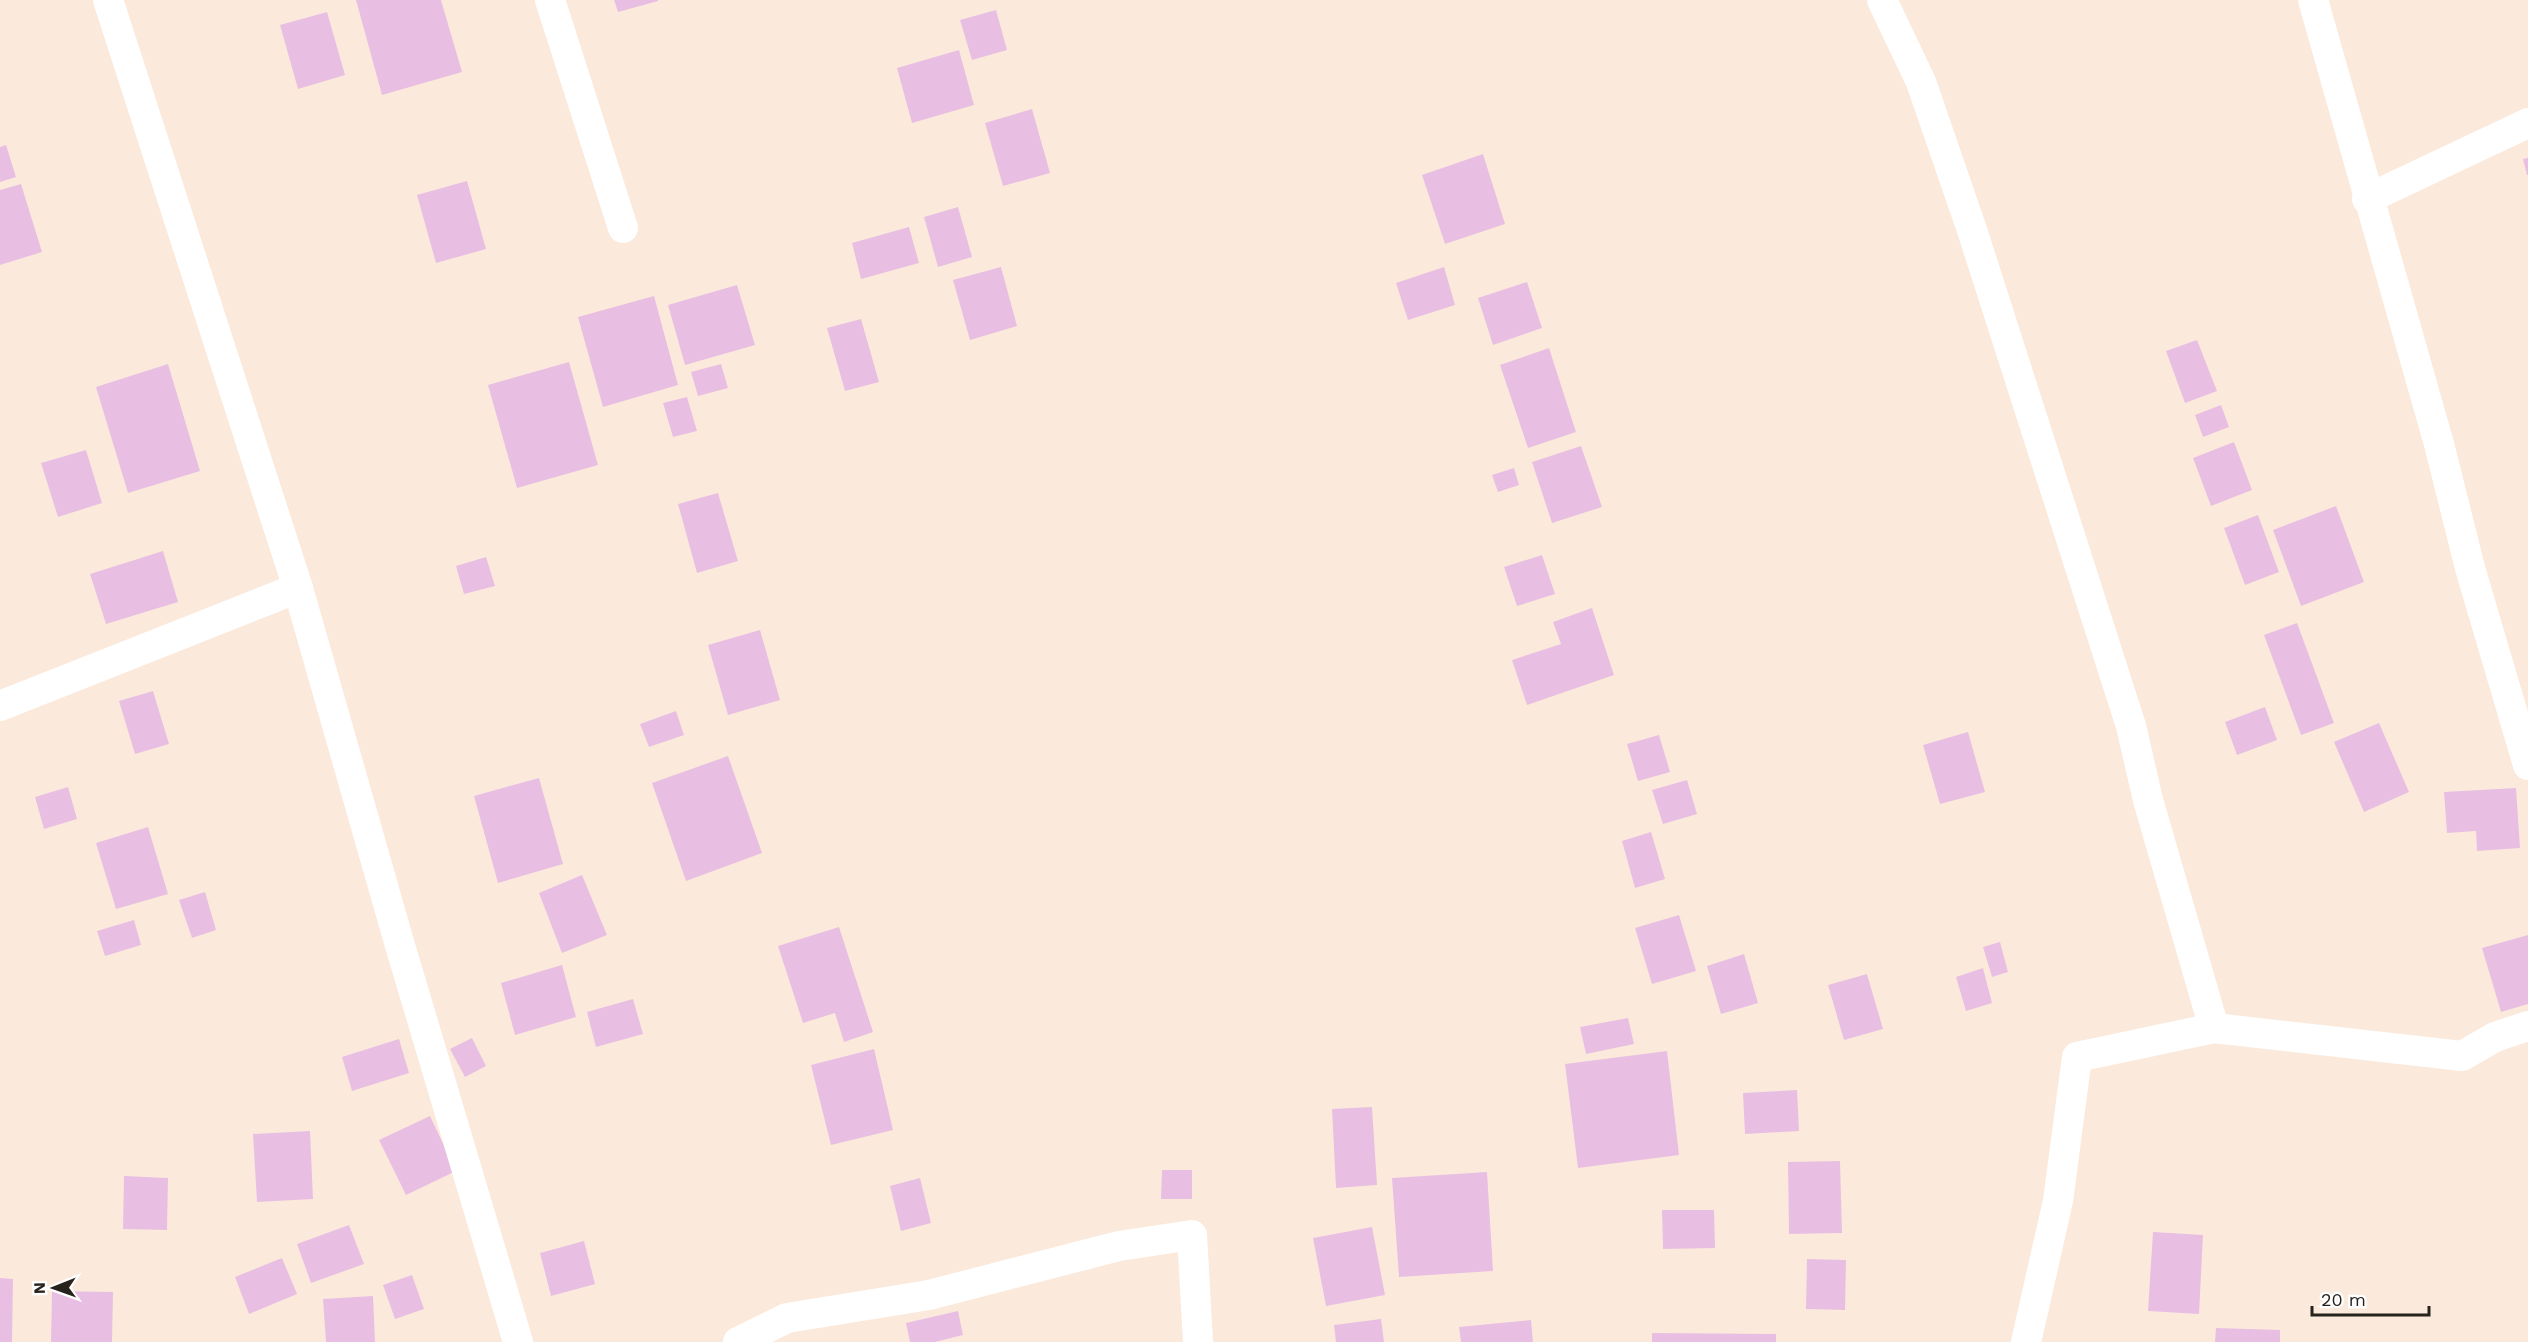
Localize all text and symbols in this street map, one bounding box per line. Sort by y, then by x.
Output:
north arrow [24,1258,84,1318]
scale bar [2312,1279,2429,1317]
text: N [30,1282,49,1294]
text: 20 m [2321,1289,2366,1310]

